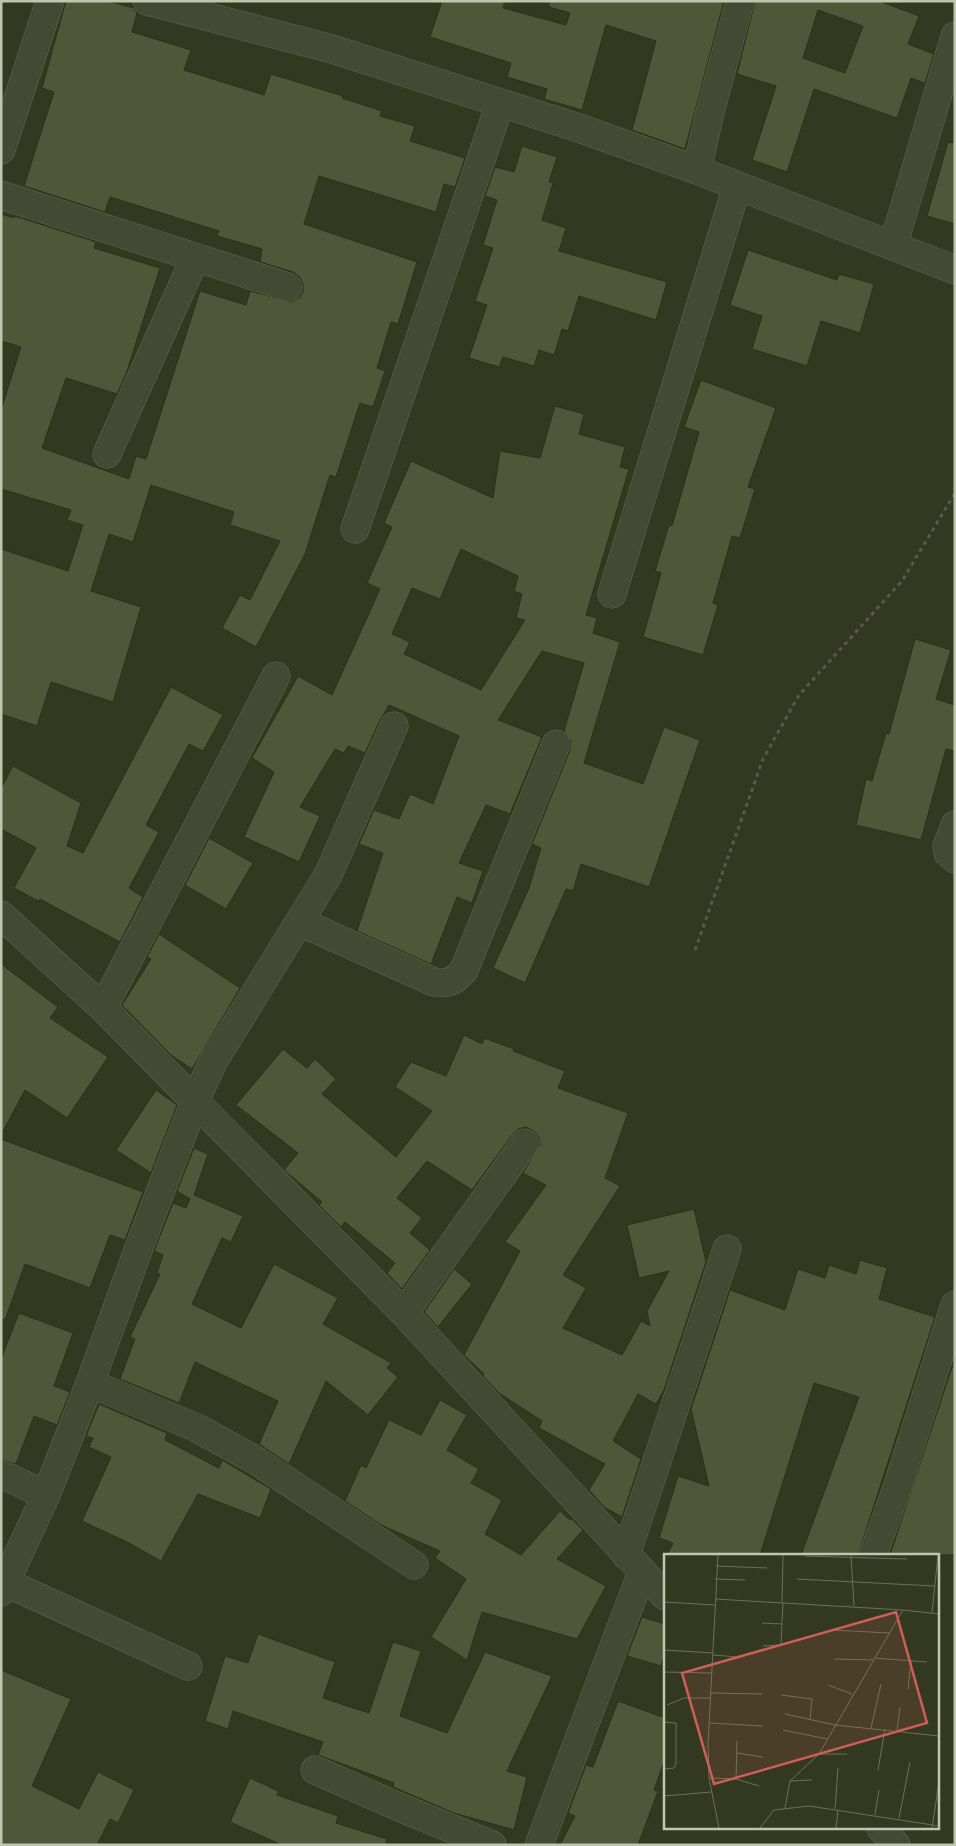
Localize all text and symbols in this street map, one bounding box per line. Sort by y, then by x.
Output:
inset map [664,1554,938,1828]

